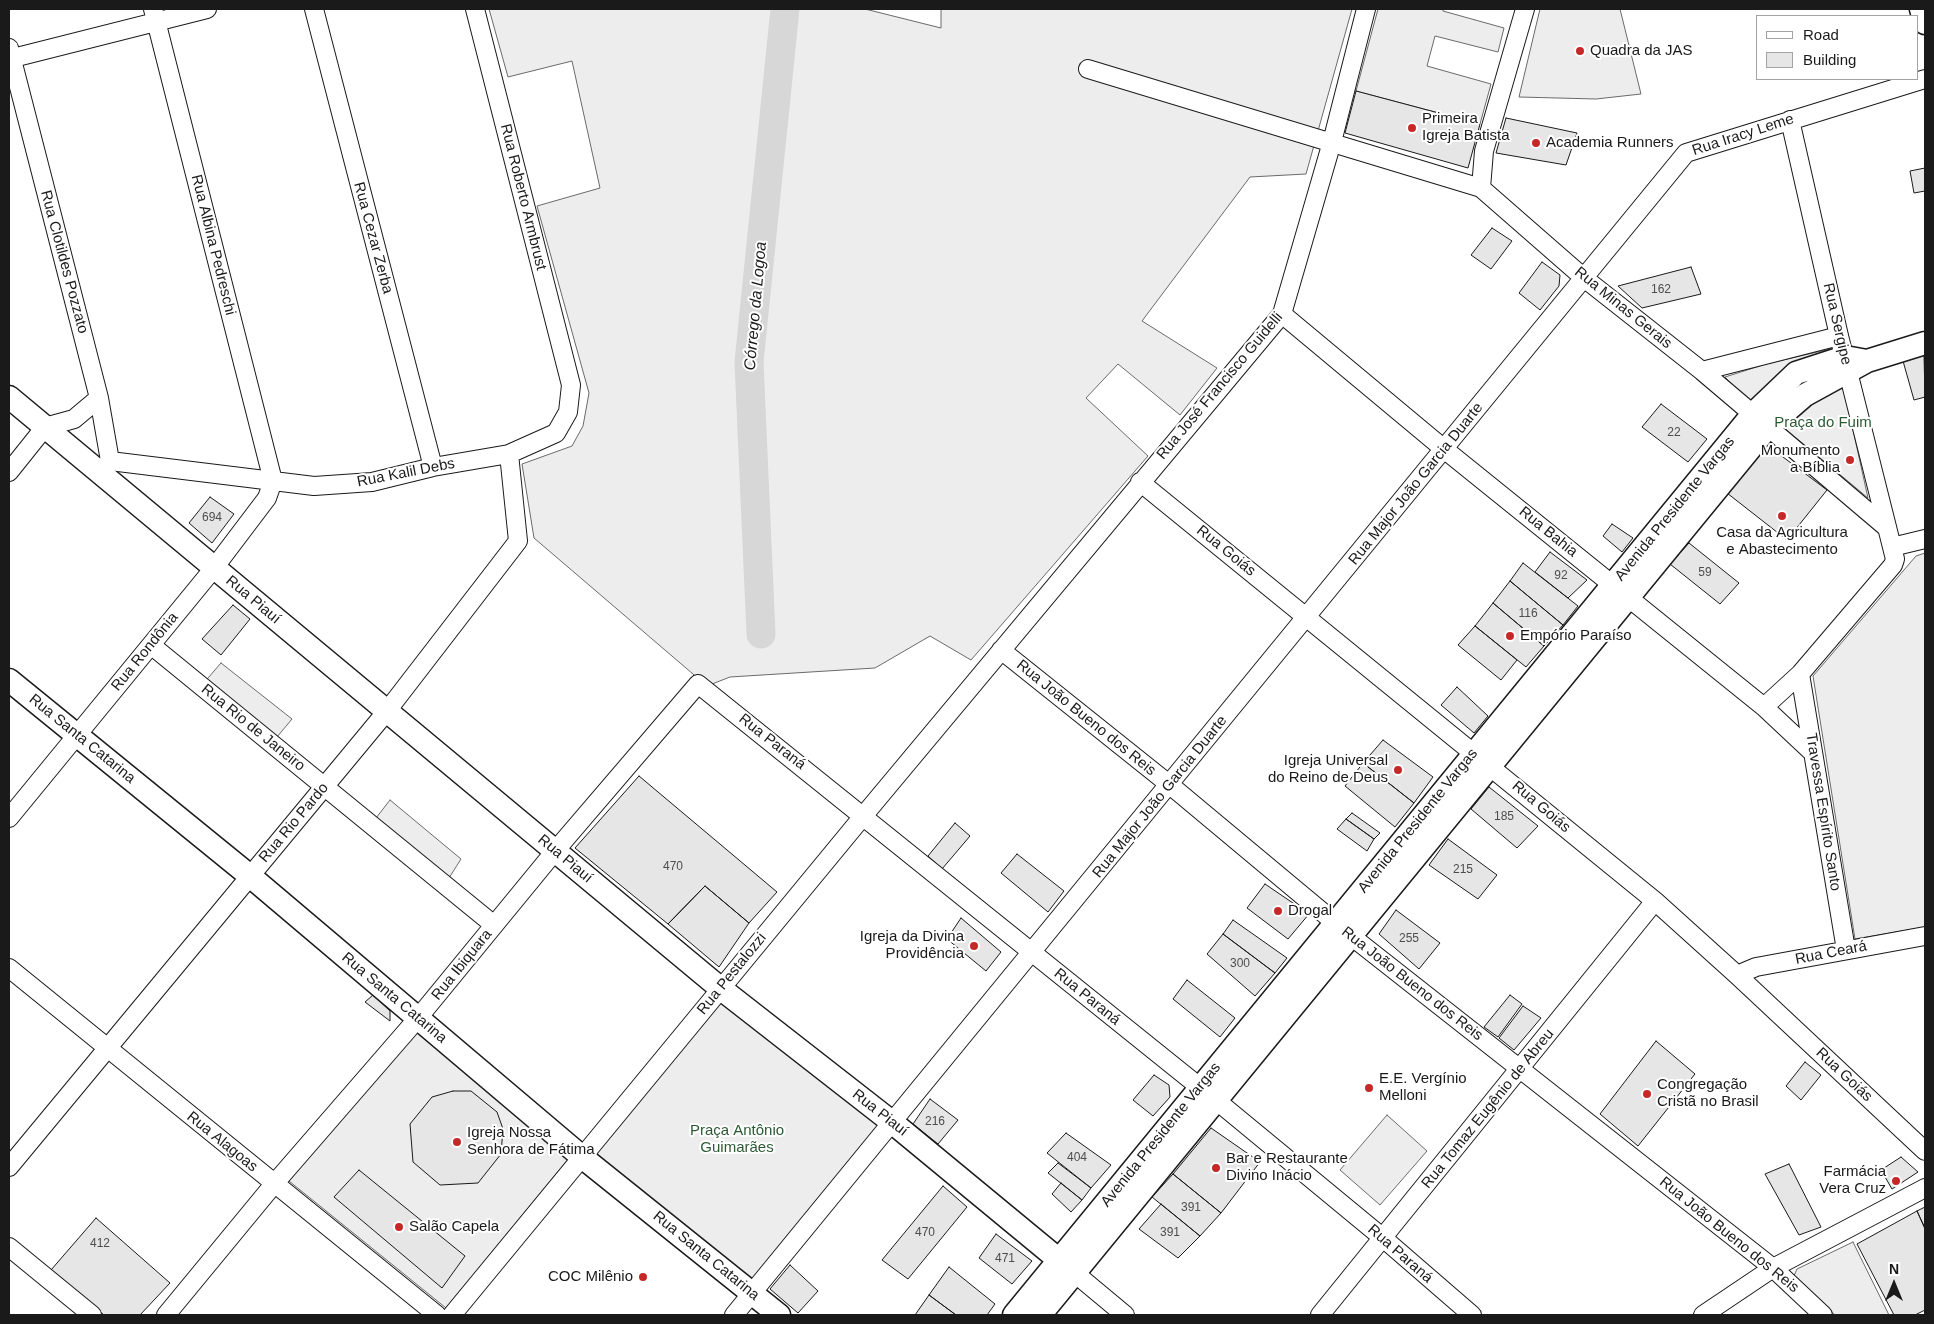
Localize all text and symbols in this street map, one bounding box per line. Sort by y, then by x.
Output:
legend [1756,15,1919,80]
text: Road [1803,26,1839,43]
place label: Quadra da JAS [1590,42,1693,60]
marker: Quadra da JAS [1574,45,1586,57]
text: Building [1803,51,1856,68]
place label: Primeira Igreja Batista [1422,110,1510,145]
street label: Rua Iracy Leme [1690,110,1796,160]
street label: Rua Roberto Armbrust [496,122,550,272]
marker: Primeira Igreja Batista [1406,122,1418,134]
place label: Academia Runners [1546,134,1674,152]
marker: Academia Runners [1530,137,1542,149]
street label: Rua Albina Pedreschi [187,173,239,317]
street label: Rua Cezar Zerba [349,180,397,296]
street label: Rua Clotildes Pozzato [36,188,92,336]
water label: Córrego da Logoa [741,241,771,371]
street label: Rua Minas Gerais [1571,263,1675,353]
street label: Rua Sergipe [1819,281,1855,367]
house number: 162 [1651,283,1671,297]
street label: Rua José Francisco Guidelli [1153,309,1287,463]
street label: Rua Major João Garcia Duarte [1345,399,1487,569]
park label: Praça do Fuim [1774,414,1872,432]
house number: 22 [1667,426,1681,440]
street label: Avenida Presidente Vargas [1611,433,1739,585]
place label: Monumento a Bíblia [1761,442,1840,477]
marker: Monumento a Bíblia [1844,454,1856,466]
street label: Rua Kalil Debs [356,455,456,491]
street label: Rua Bahia [1515,503,1581,561]
marker: Casa da Agricultura e Abastecimento [1776,510,1788,522]
house number: 694 [202,511,222,525]
street label: Rua Goiás [1193,522,1259,580]
place label: Casa da Agricultura e Abastecimento [1716,524,1848,559]
house number: 59 [1698,566,1712,580]
house number: 92 [1554,569,1568,583]
street label: Rua Piauí [222,572,284,628]
house number: 116 [1518,607,1538,621]
street label: Rua Rondônia [108,609,182,695]
place label: Empório Paraíso [1520,627,1632,645]
marker: Empório Paraíso [1504,630,1516,642]
street label: Rua João Bueno dos Reis [1013,656,1159,780]
street label: Rua Rio de Janeiro [197,681,309,775]
street label: Rua Santa Catarina [25,691,139,787]
street label: Rua Paraná [735,710,809,774]
street label: Rua Major João Garcia Duarte [1089,712,1231,882]
street label: Travessa Espírito Santo [1802,732,1844,892]
street label: Avenida Presidente Vargas [1354,745,1482,897]
place label: Igreja Universal do Reino de Deus [1268,752,1388,787]
marker: Igreja Universal do Reino de Deus [1392,764,1404,776]
street label: Rua Goiás [1508,777,1574,837]
street label: Rua Rio Pardo [255,780,333,866]
house number: 185 [1494,810,1514,824]
street label: Rua Piauí [534,831,596,887]
house number: 470 [663,860,683,874]
house number: 215 [1453,863,1473,877]
place label: Drogal [1288,902,1332,920]
marker: Drogal [1272,905,1284,917]
street label: Rua João Bueno dos Reis [1338,923,1486,1045]
street label: Rua Ibiquara [428,926,496,1004]
place label: Igreja da Divina Providência [860,928,964,963]
street label: Rua Pestalozzi [694,929,770,1019]
house number: 255 [1399,932,1419,946]
street label: Rua Ceará [1794,937,1868,969]
marker: Igreja da Divina Providência [968,940,980,952]
street label: Rua Santa Catarina [338,949,450,1047]
house number: 300 [1230,957,1250,971]
street label: Rua Paraná [1050,965,1124,1029]
street label: Rua Tomaz Eugênio de Abreu [1418,1026,1558,1192]
street label: Rua Goiás [1812,1044,1876,1106]
street label: Avenida Presidente Vargas [1097,1059,1225,1211]
place label: E.E. Vergínio Melloni [1379,1070,1467,1105]
place label: Congregação Cristã no Brasil [1657,1076,1759,1111]
marker: E.E. Vergínio Melloni [1363,1082,1375,1094]
street label: Rua Piauí [849,1086,911,1140]
marker: Congregação Cristã no Brasil [1641,1088,1653,1100]
street label: Rua Alagoas [183,1108,261,1176]
house number: 216 [925,1115,945,1129]
park label: Praça Antônio Guimarães [690,1122,784,1157]
place label: Igreja Nossa Senhora de Fátima [467,1124,595,1159]
marker: Igreja Nossa Senhora de Fátima [451,1136,463,1148]
place label: Bar e Restaurante Divino Inácio [1226,1150,1348,1185]
house number: 404 [1067,1151,1087,1165]
marker: Bar e Restaurante Divino Inácio [1210,1162,1222,1174]
place label: Farmácia Vera Cruz [1819,1163,1886,1198]
street label: Rua João Bueno dos Reis [1656,1173,1802,1297]
marker: Farmácia Vera Cruz [1890,1175,1902,1187]
house number: 391 [1181,1201,1201,1215]
street label: Rua Santa Catarina [649,1208,763,1304]
place label: Salão Capela [409,1218,499,1236]
marker: Salão Capela [393,1221,405,1233]
street label: Rua Paraná [1364,1221,1436,1287]
house number: 470 [915,1226,935,1240]
house number: 391 [1160,1226,1180,1240]
house number: 412 [90,1237,110,1251]
house number: 471 [995,1252,1015,1266]
north arrow [1869,1259,1919,1309]
text: N [1889,1261,1899,1277]
place label: COC Milênio [548,1268,633,1286]
marker: COC Milênio [637,1271,649,1283]

